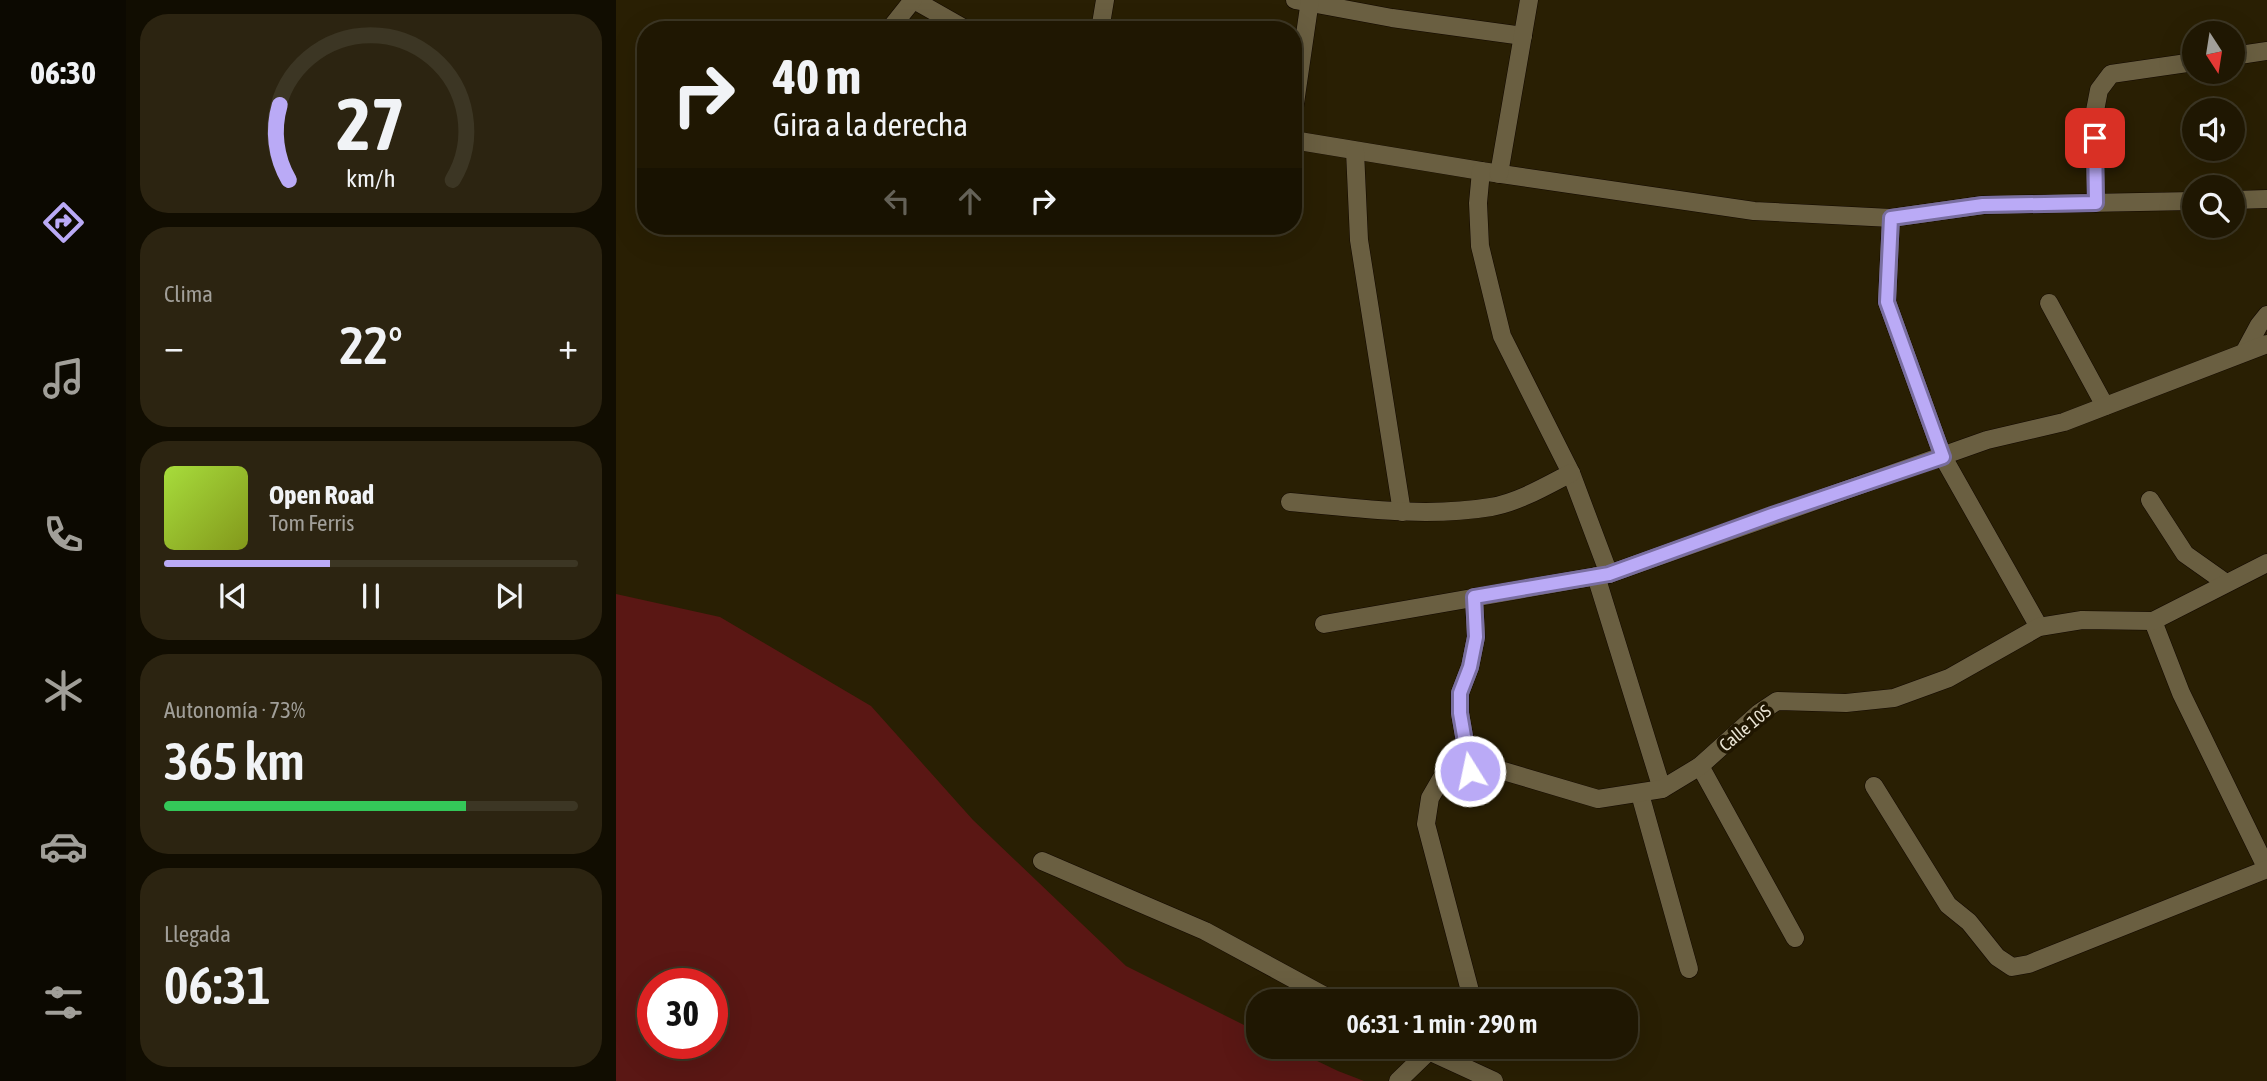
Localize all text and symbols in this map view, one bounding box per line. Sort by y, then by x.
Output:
north arrow [2182,21,2245,84]
map controls [2182,21,2245,238]
text: 40 m [773,48,861,104]
icon: right [658,49,749,140]
text: 06:30 [30,54,96,91]
text: 27 [337,82,405,165]
button: sound [2182,98,2245,161]
text: Gira a la derecha [773,106,968,143]
pin [2065,108,2125,168]
icon: arrive [2076,119,2114,157]
text: km/h [346,164,396,192]
button: search [2182,175,2245,238]
icon: left [878,182,916,220]
icon: ahead [951,182,989,220]
icon: right [1024,182,1062,220]
icon: directions [39,198,88,247]
text: Clima [164,281,213,307]
text: 22° [339,315,403,375]
text: − [164,324,184,367]
text: + [558,324,578,367]
icon: music [39,354,88,403]
text: Open Road [269,480,374,510]
icon: phone [39,510,88,559]
text: Tom Ferris [269,510,354,536]
icon: previous [214,577,252,615]
icon: pause [352,577,390,615]
icon: next [490,577,528,615]
icon: climate [39,666,88,715]
text: Autonomía · 73% [164,697,305,723]
street label: Calle 10S [1715,700,1775,756]
text: 365 km [164,731,305,791]
position arrow [1433,734,1507,808]
icon: car [39,822,88,871]
text: Llegada [164,921,231,947]
text: 06:31 [164,955,271,1015]
speed limit sign: 30 [637,968,728,1059]
icon: filters [39,978,88,1027]
text: 06:31 · 1 min · 290 m [1347,1009,1537,1039]

